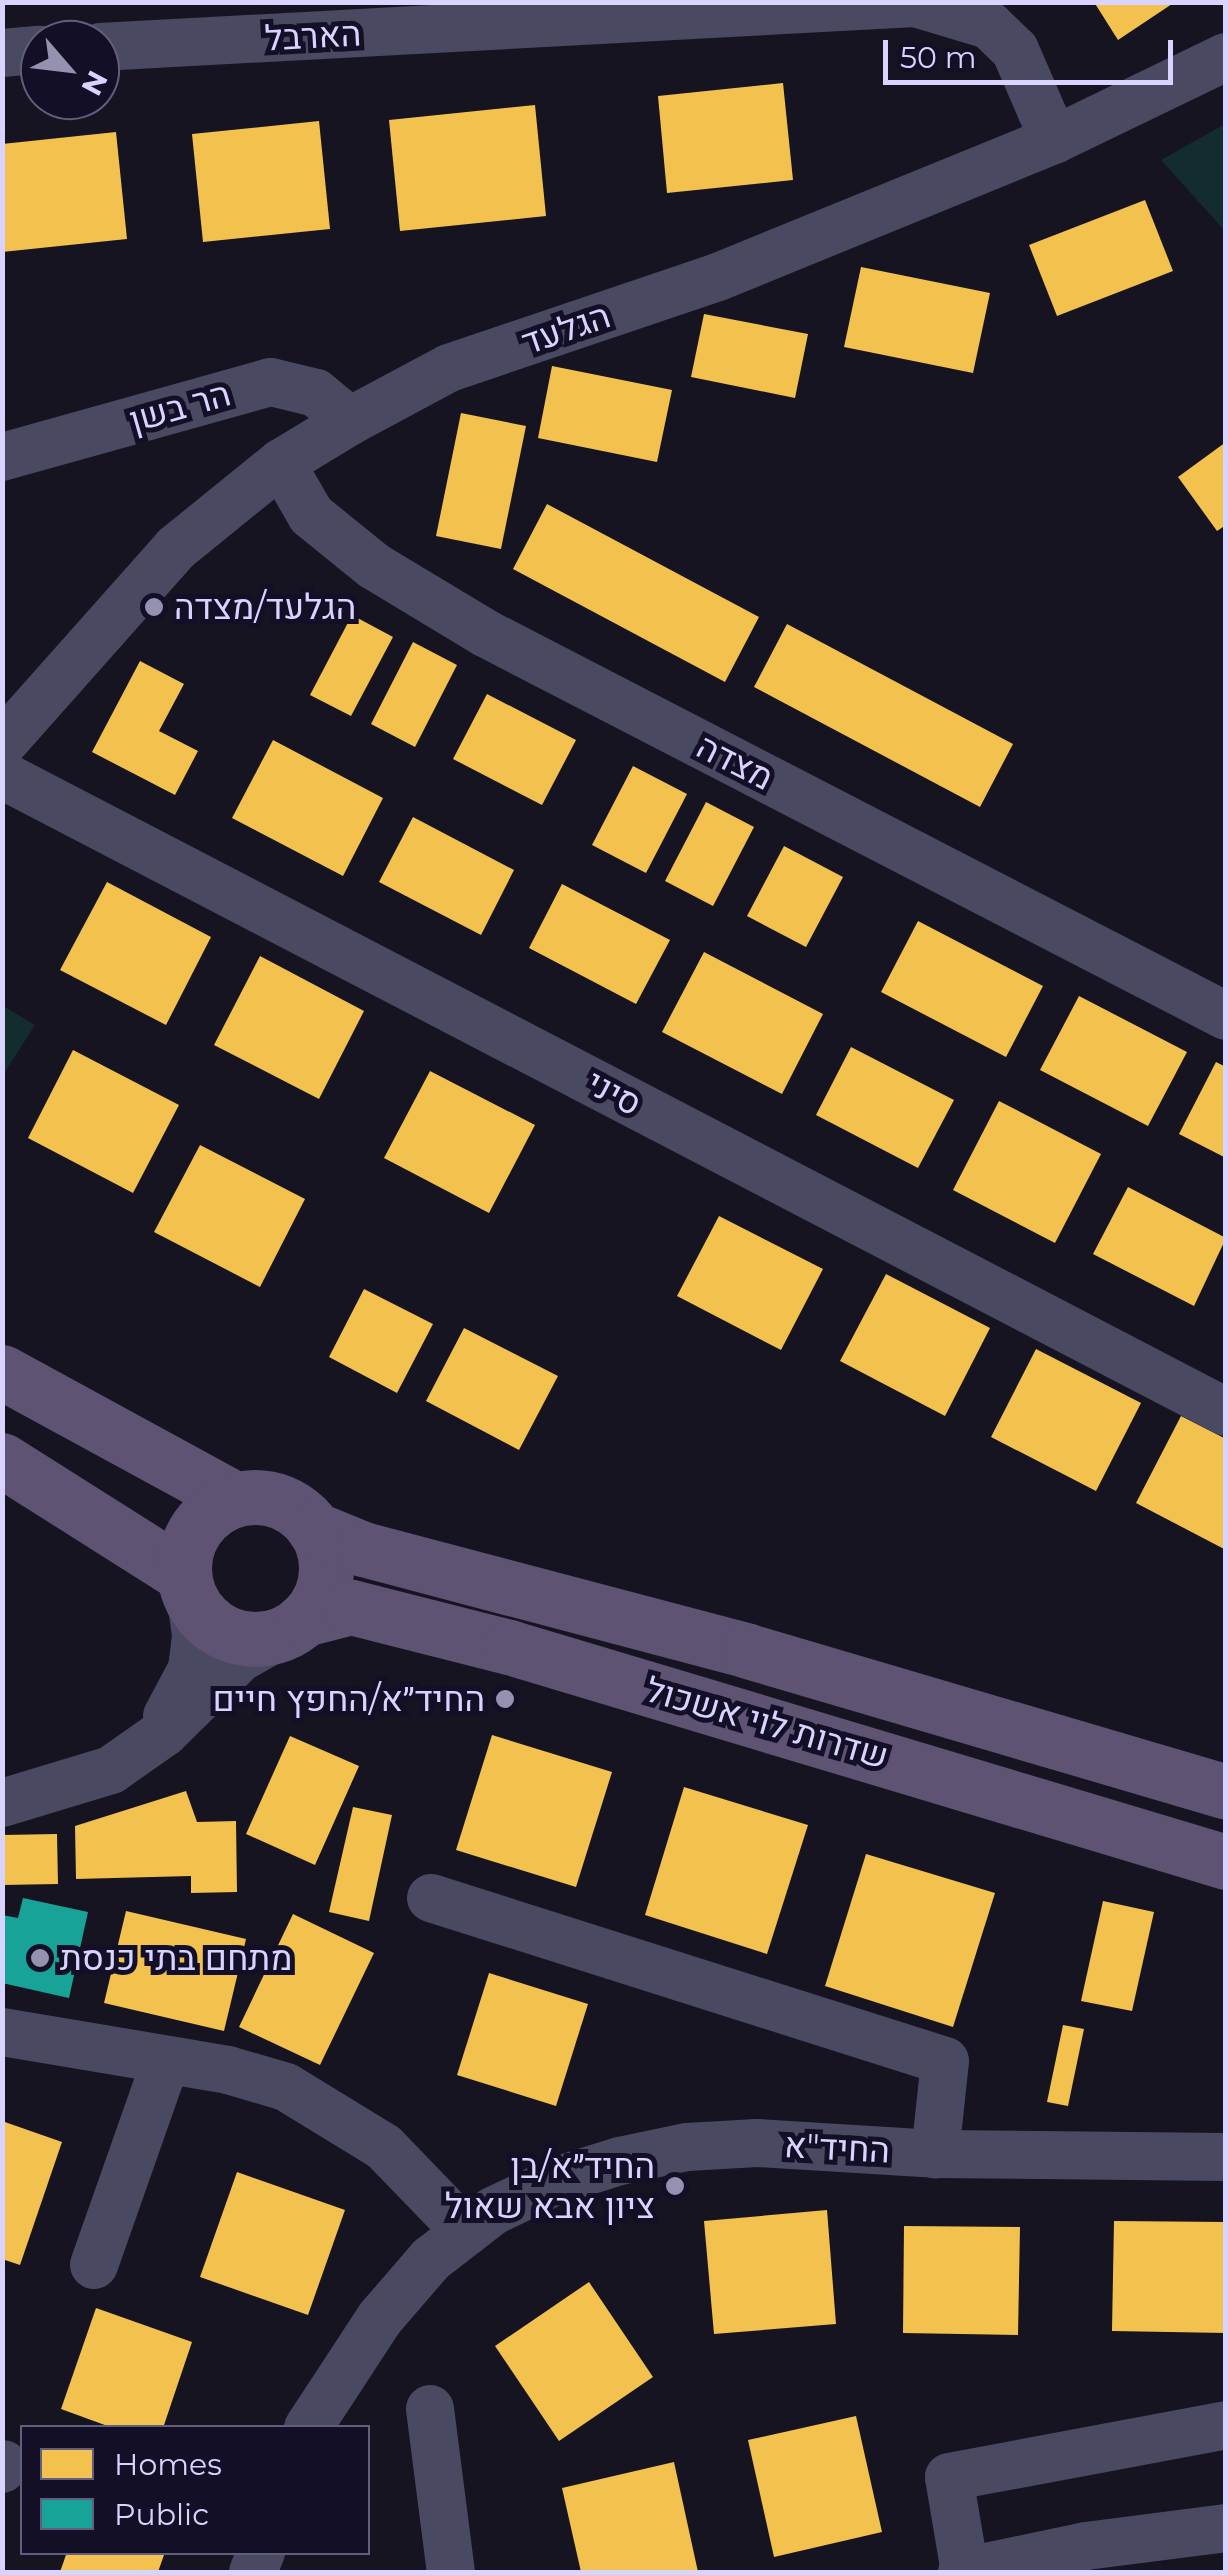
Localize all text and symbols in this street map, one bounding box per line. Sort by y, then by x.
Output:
street label: הארבל [264,13,362,59]
north arrow [20,20,120,120]
scale bar [888,20,1178,82]
text: 50 m [900,39,977,76]
text: N [74,65,115,101]
street label: הגלעד [516,294,616,364]
street label: הר בשן [125,373,235,441]
place label: הגלעד/מצדה [174,586,356,628]
marker: הגלעד/מצדה [143,596,165,618]
street label: מצדה [690,725,780,799]
street label: סיני [579,1061,649,1125]
street label: שדרות לוי אשכול [641,1668,893,1778]
place label: החיד״א/החפץ חיים [212,1678,485,1720]
marker: החיד״א/החפץ חיים [494,1688,516,1710]
place label: מתחם בתי כנסת [60,1937,292,1979]
marker: מתחם בתי כנסת [29,1947,51,1969]
street label: החיד"א [783,2124,891,2172]
place label: החיד״א/בן ציון אבא שאול [445,2145,655,2227]
marker: החיד״א/בן ציון אבא שאול [664,2175,686,2197]
legend [20,2425,370,2555]
text: Homes [114,2446,222,2483]
text: Public [114,2496,209,2533]

